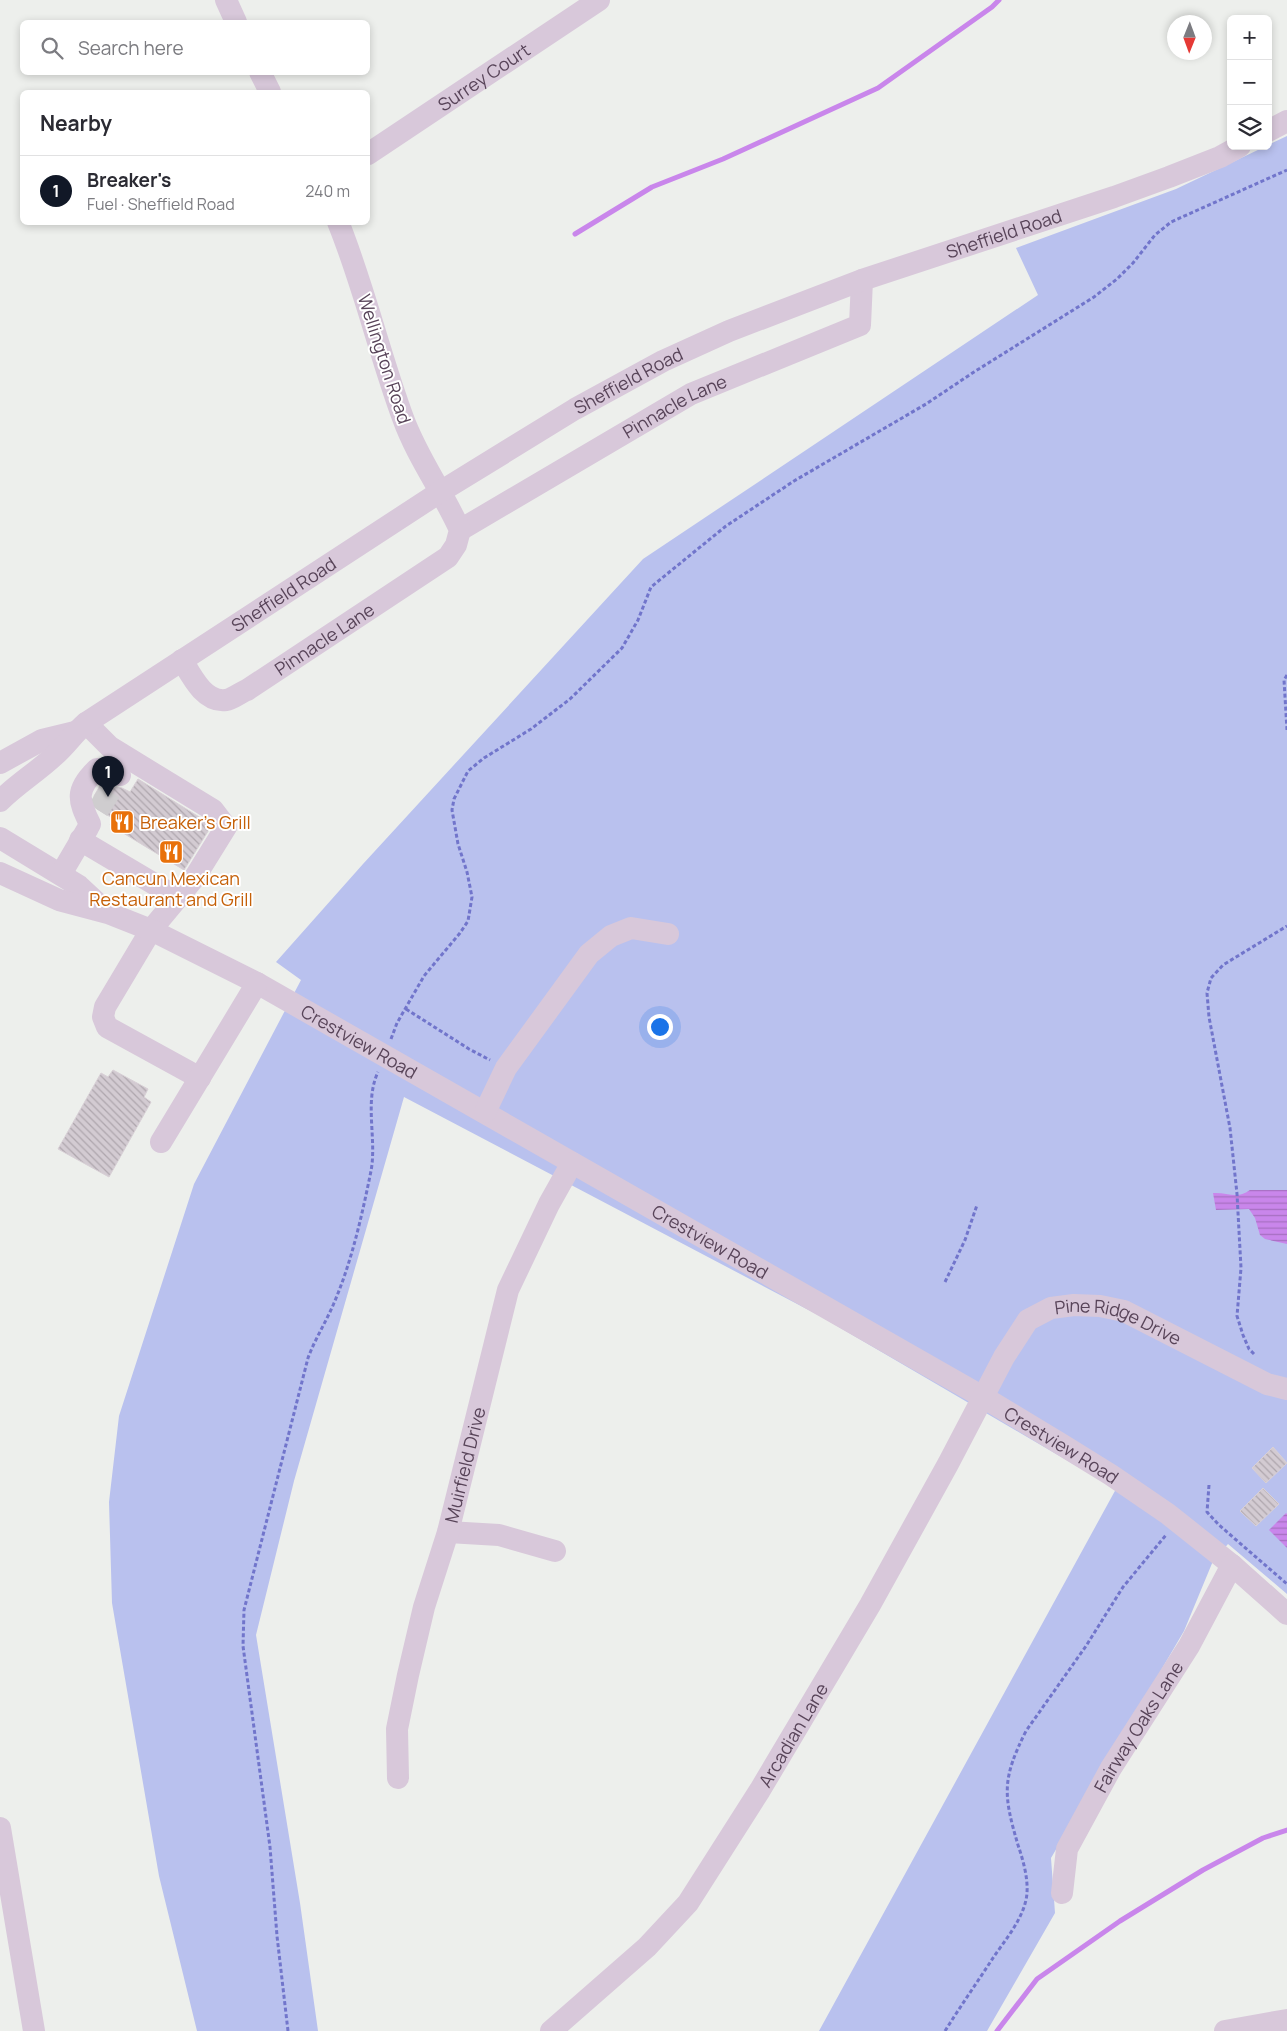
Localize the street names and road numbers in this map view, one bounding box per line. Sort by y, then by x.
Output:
street label: Surrey Court [433,37,534,116]
street label: Sheffield Road [943,203,1065,264]
street label: Wellington Road [353,291,417,427]
street label: Sheffield Road [569,342,687,419]
street label: Pinnacle Lane [618,369,730,444]
street label: Sheffield Road [226,551,340,637]
street label: Pinnacle Lane [270,597,379,681]
street label: Crestview Road [297,999,422,1084]
street label: Crestview Road [648,1199,773,1284]
street label: Pine Ridge Drive [1053,1293,1185,1350]
street label: Crestview Road [1000,1401,1124,1489]
street label: Muirfield Drive [439,1404,491,1525]
street label: Fairway Oaks Lane [1088,1656,1188,1796]
street label: Arcadian Lane [753,1678,833,1791]

